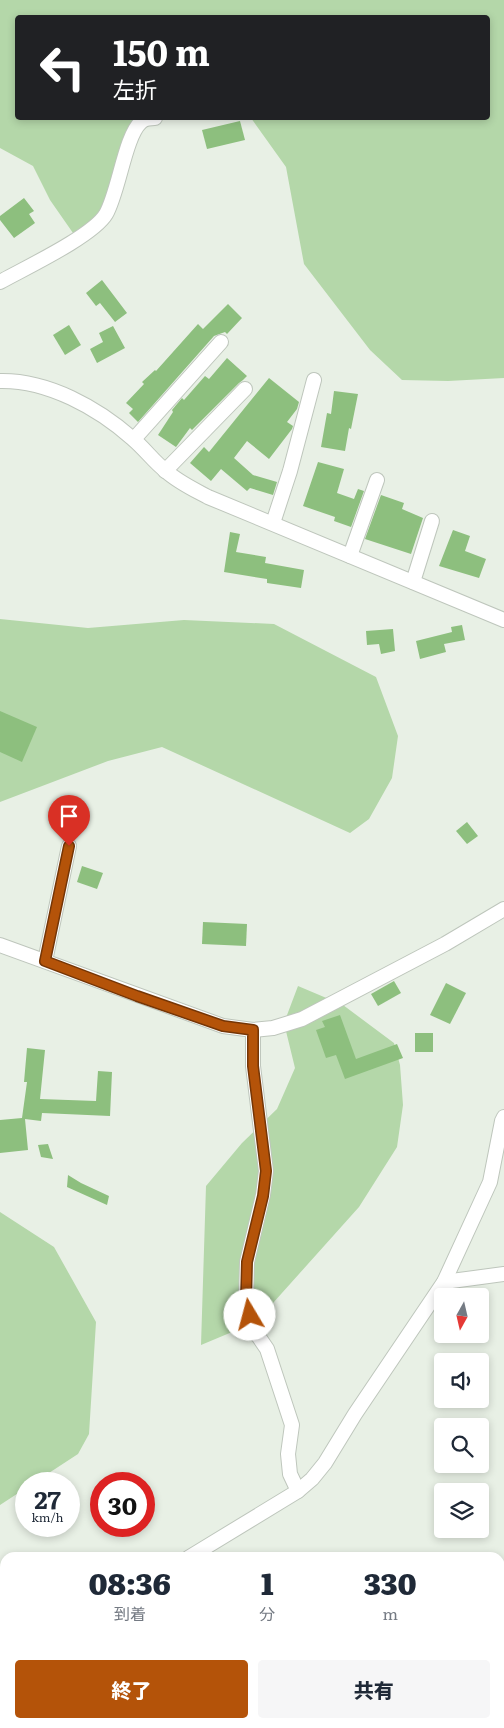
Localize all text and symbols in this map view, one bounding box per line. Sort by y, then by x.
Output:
text: 150 m [113,25,210,77]
icon: left [30,35,95,100]
text: 左折 [113,72,157,105]
pin [48,795,90,846]
icon: arrive [55,802,83,830]
position arrow [223,1288,275,1340]
north arrow [434,1288,489,1342]
map controls [434,1288,489,1538]
button: sound [434,1353,489,1408]
button: search [434,1418,489,1473]
speed limit sign: 30 [90,1472,155,1537]
text: 27 [34,1480,61,1517]
button: layers [434,1483,489,1538]
text: km/h [32,1508,63,1526]
text: 08:36 [88,1560,171,1604]
text: 1 [261,1560,274,1604]
text: 330 [364,1560,417,1604]
text: 到着 [114,1601,146,1625]
text: 分 [259,1601,275,1625]
text: m [382,1601,398,1625]
button: 終了 [15,1660,248,1718]
button: 共有 [258,1660,490,1718]

